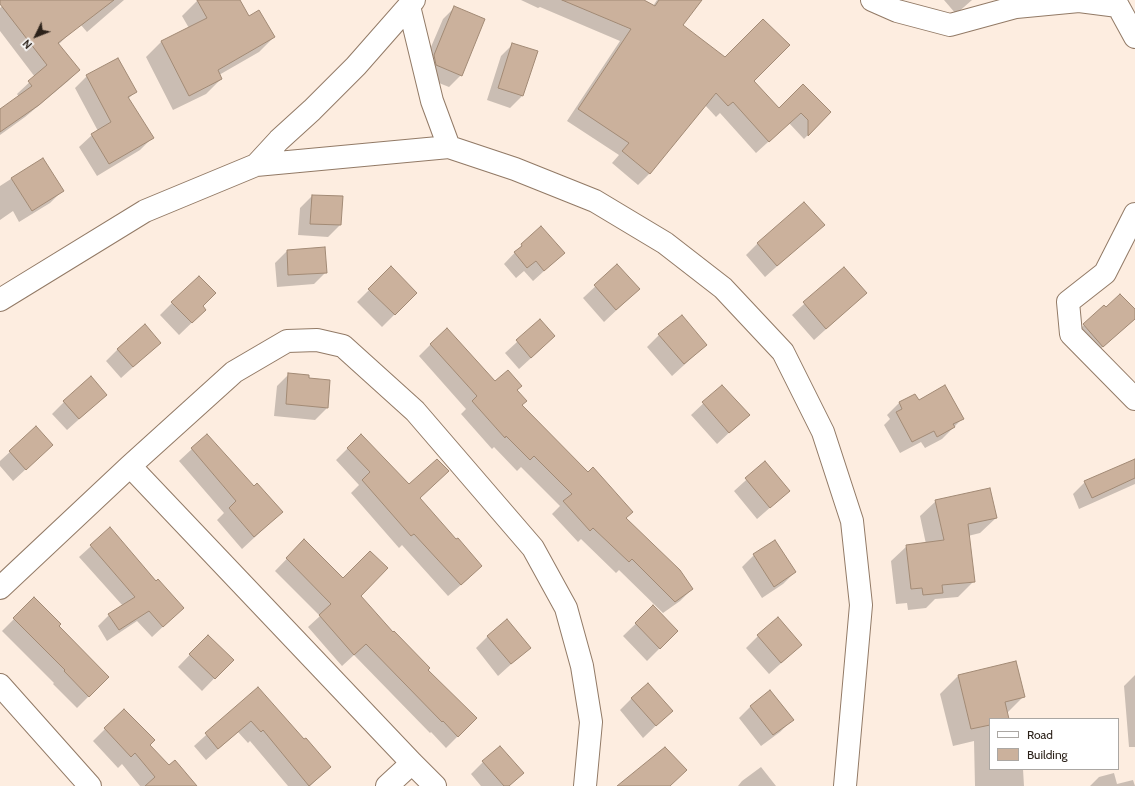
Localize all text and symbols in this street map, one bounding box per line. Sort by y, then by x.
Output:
north arrow [16,16,56,56]
text: N [19,37,35,52]
legend [989,718,1119,770]
text: Road [1027,727,1053,742]
text: Building [1027,747,1068,762]

